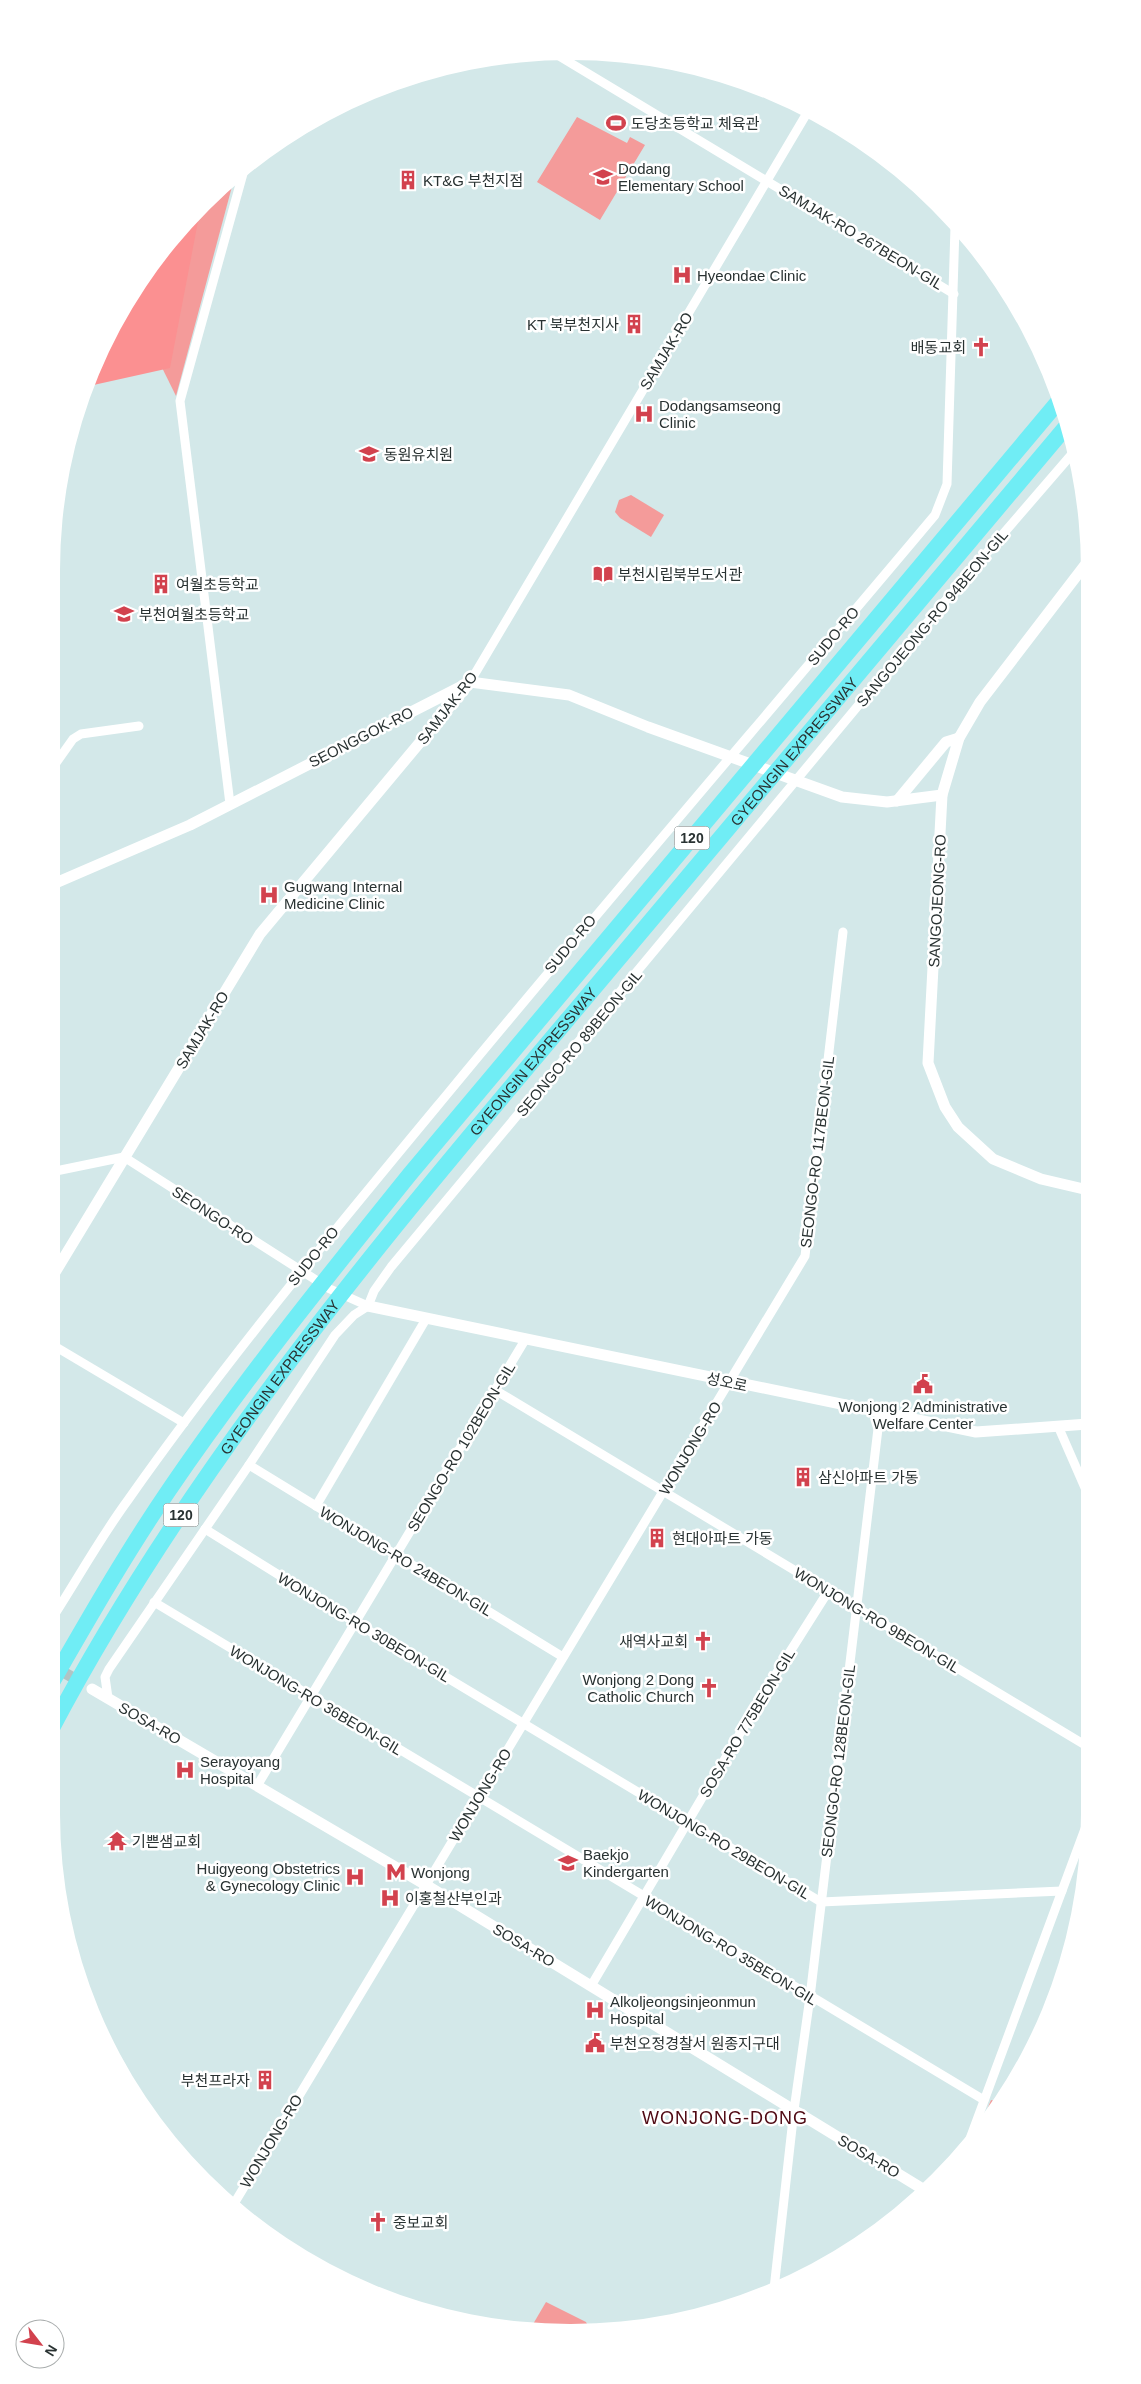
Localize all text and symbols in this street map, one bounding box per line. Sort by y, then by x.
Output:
sports icon: 도당초등학교 체육관 [605,112,627,134]
place label: 도당초등학교 체육관 [631,115,760,132]
place label: Dodang Elementary School [618,160,744,194]
school or university icon: Dodang Elementary School [592,166,614,188]
building icon: KT&G 부천지점 [397,169,419,191]
place label: KT&G 부천지점 [423,172,523,189]
street label: SAMJAK-RO 267BEON-GIL [776,181,946,293]
hospital icon: Hyeondae Clinic [671,264,693,286]
place label: Hyeondae Clinic [697,267,807,284]
street label: SAMJAK-RO [636,309,696,393]
building icon: KT 북부천지사 [623,313,645,335]
place label: KT 북부천지사 [527,316,619,333]
church icon: 배동교회 [970,336,992,358]
place label: 배동교회 [911,339,966,356]
place label: Dodangsamseong Clinic [659,397,781,431]
hospital icon: Dodangsamseong Clinic [633,403,655,425]
school or university icon: 동원유치원 [358,443,380,465]
place label: 동원유치원 [384,446,453,463]
street label: SANGOJEONG-RO 94BEON-GIL [853,526,1011,710]
library icon: 부천시립북부도서관 [592,563,614,585]
place label: 부천시립북부도서관 [618,566,742,583]
building icon: 여월초등학교 [150,573,172,595]
place label: 여월초등학교 [176,576,259,593]
school or university icon: 부천여월초등학교 [113,603,135,625]
street label: SUDO-RO [804,603,862,669]
place label: 부천여월초등학교 [139,606,249,623]
street label: SAMJAK-RO [413,668,481,748]
street label: GYEONGIN EXPRESSWAY [726,674,861,829]
street label: SEONGGOK-RO [306,703,416,771]
road number: 120 [674,826,710,850]
street label: SANGOJEONG-RO [925,834,949,968]
place label: Gugwang Internal Medicine Clinic [284,878,402,912]
hospital icon: Gugwang Internal Medicine Clinic [258,884,280,906]
street label: SUDO-RO [541,911,599,977]
street label: SEONGO-RO 89BEON-GIL [513,966,645,1120]
street label: GYEONGIN EXPRESSWAY [466,983,600,1139]
street label: SAMJAK-RO [172,988,232,1072]
street label: SEONGO-RO 117BEON-GIL [797,1055,837,1249]
street label: SEONGO-RO [169,1182,257,1248]
street label: SUDO-RO [284,1223,342,1289]
street label: GYEONGIN EXPRESSWAY [216,1296,342,1457]
street label: SEONGO-RO 102BEON-GIL [404,1359,518,1535]
street label: 성오로 [705,1369,749,1395]
public building icon: Wonjong 2 Administrative Welfare Center [912,1373,934,1395]
street label: WONJONG-RO [655,1398,725,1498]
place label: Wonjong 2 Administrative Welfare Center [839,1398,1007,1432]
building icon: 삼신아파트 가동 [792,1466,814,1488]
place label: 삼신아파트 가동 [818,1469,919,1486]
street label: WONJONG-RO 24BEON-GIL [317,1503,495,1619]
road number: 120 [164,1504,198,1526]
building icon: 현대아파트 가동 [646,1527,668,1549]
place label: 현대아파트 가동 [672,1530,773,1547]
street label: WONJONG-RO 9BEON-GIL [791,1564,963,1676]
street label: WONJONG-RO 30BEON-GIL [275,1569,453,1685]
church icon: 새역사교회 [692,1630,714,1652]
place label: 새역사교회 [619,1633,688,1650]
street label: WONJONG-RO 36BEON-GIL [227,1642,405,1758]
street label: SOSA-RO 775BEON-GIL [696,1646,798,1800]
street label: SEONGO-RO 128BEON-GIL [818,1664,858,1858]
place label: Wonjong 2 Dong Catholic Church [583,1671,694,1705]
church icon: Wonjong 2 Dong Catholic Church [698,1677,720,1699]
street label: SOSA-RO [116,1698,184,1748]
street label: WONJONG-RO [445,1745,515,1845]
place label: Serayoyang Hospital [200,1753,280,1787]
hospital icon: Serayoyang Hospital [174,1759,196,1781]
street label: WONJONG-RO 29BEON-GIL [635,1786,813,1902]
temple icon: 기쁜샘교회 [106,1830,128,1852]
place label: 기쁜샘교회 [132,1833,201,1850]
place label: Baekjo Kindergarten [583,1846,669,1880]
school or university icon: Baekjo Kindergarten [557,1852,579,1874]
place label: Huigyeong Obstetrics & Gynecology Clinic [197,1860,340,1894]
metro station icon: Wonjong [385,1861,407,1883]
place label: Wonjong [411,1864,470,1881]
hospital icon: Huigyeong Obstetrics & Gynecology Clinic [344,1866,366,1888]
hospital icon: 이홍철산부인과 [379,1887,401,1909]
place label: 이홍철산부인과 [405,1890,502,1907]
street label: WONJONG-RO 35BEON-GIL [642,1892,820,2008]
street label: SOSA-RO [490,1920,558,1970]
place label: Alkoljeongsinjeonmun Hospital [610,1993,756,2027]
hospital icon: Alkoljeongsinjeonmun Hospital [584,1999,606,2021]
public building icon: 부천오정경찰서 원종지구대 [584,2032,606,2054]
place label: 부천오정경찰서 원종지구대 [610,2035,780,2052]
building icon: 부천프라자 [254,2069,276,2091]
place label: 부천프라자 [181,2072,250,2089]
street label: WONJONG-RO [236,2091,306,2191]
district label: WONJONG-DONG [642,2108,808,2128]
street label: SOSA-RO [835,2131,903,2181]
church icon: 중보교회 [367,2211,389,2233]
place label: 중보교회 [393,2214,448,2231]
north arrow [15,2319,65,2369]
text: N [42,2342,61,2359]

